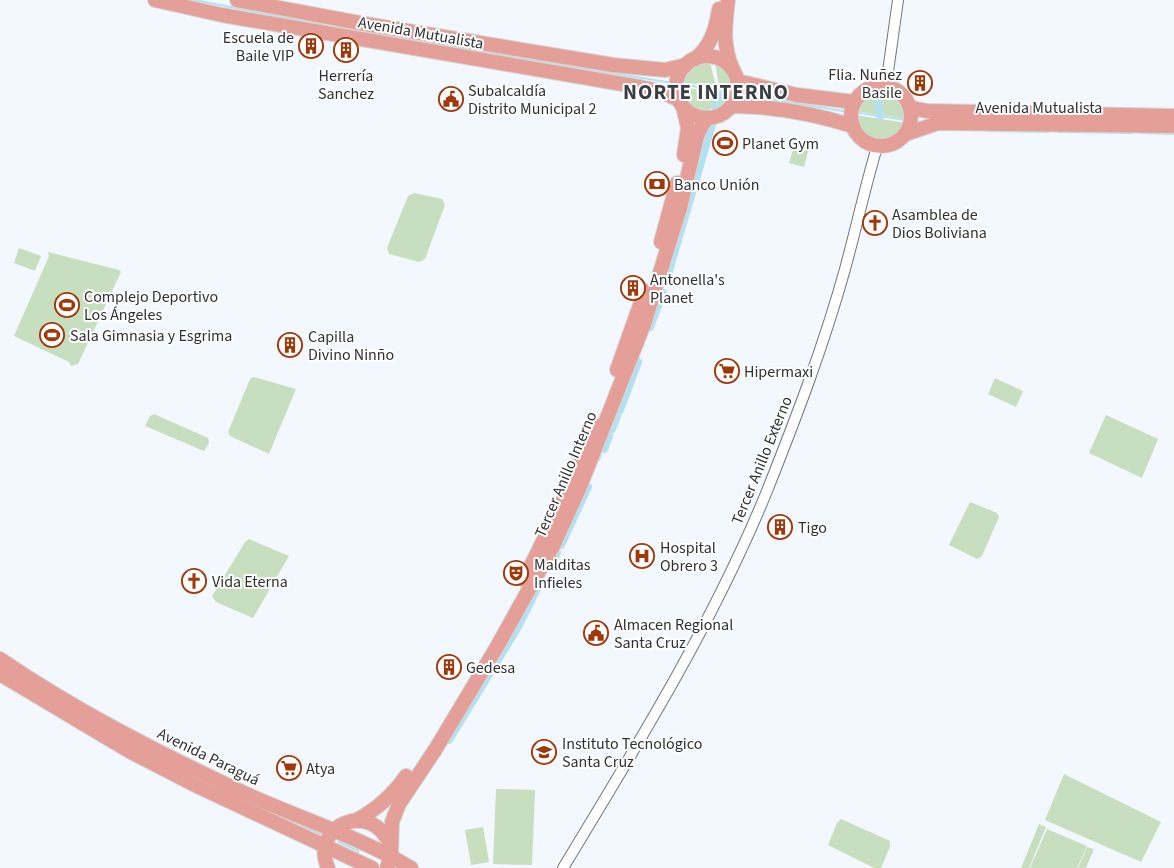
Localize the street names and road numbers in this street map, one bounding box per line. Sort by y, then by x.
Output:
street label: Avenida Mutualista [356,11,485,55]
street label: Avenida Mutualista [976,97,1102,119]
street label: Tercer Anillo Externo [726,393,798,528]
street label: Tercer Anillo Interno [529,408,602,541]
street label: Avenida Paraguá [154,723,263,791]

